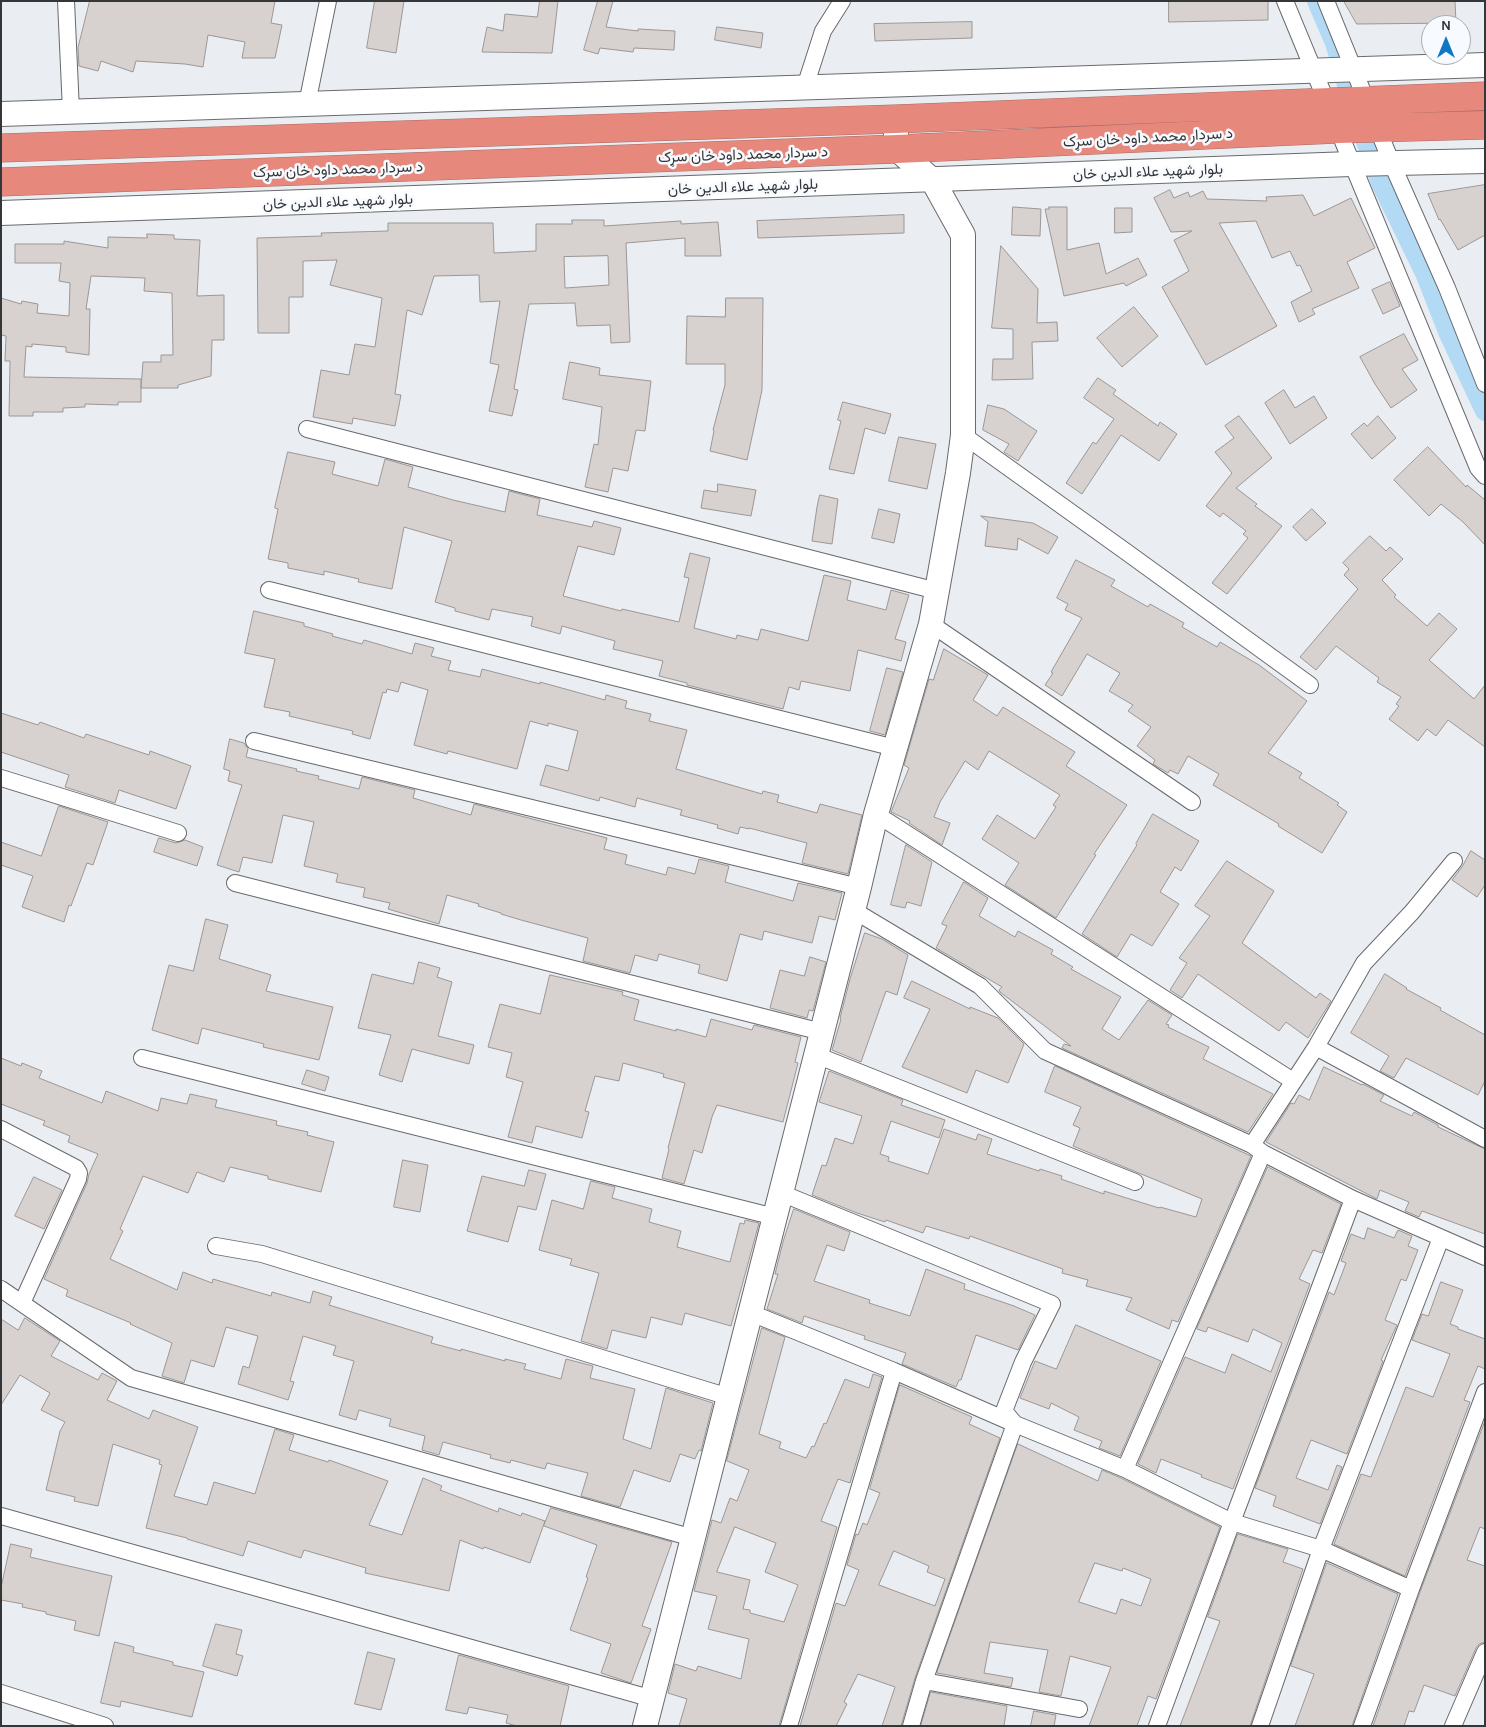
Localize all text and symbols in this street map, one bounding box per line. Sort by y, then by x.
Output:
north arrow [1421,15,1471,65]
text: N [1441,17,1451,34]
street label: د سردار محمد داود خان سړک [1063,125,1233,151]
street label: د سردار محمد داود خان سړک [658,143,828,167]
street label: د سردار محمد داود خان سړک [253,158,423,182]
street label: بلوار شهید علاء الدین خان [1073,160,1223,184]
street label: بلوار شهید علاء الدین خان [668,175,818,199]
street label: بلوار شهید علاء الدین خان [263,190,413,214]

